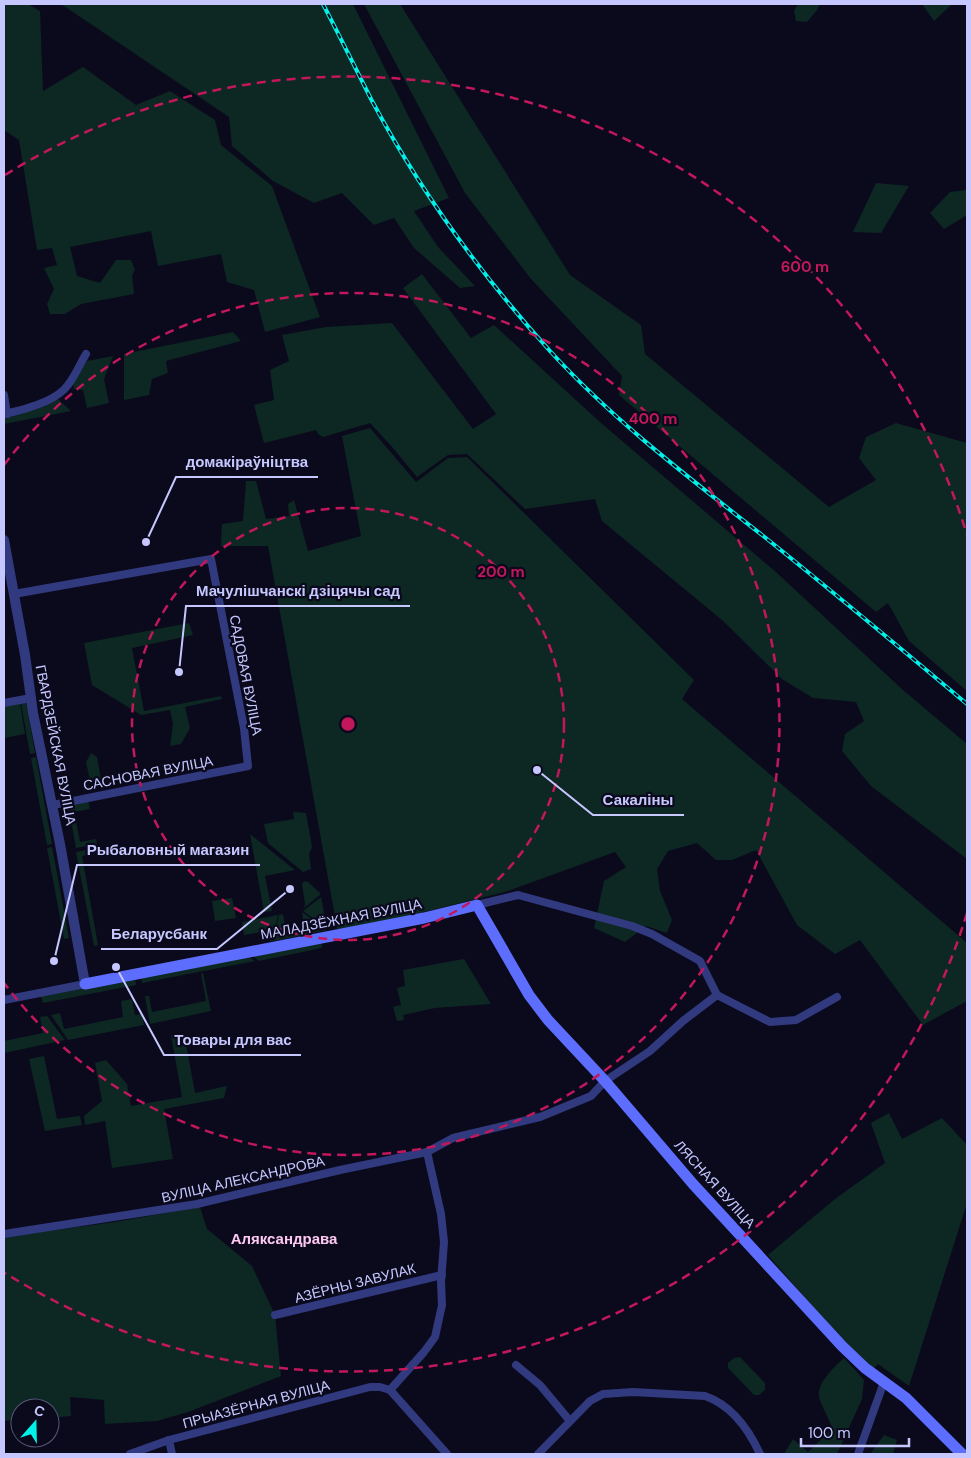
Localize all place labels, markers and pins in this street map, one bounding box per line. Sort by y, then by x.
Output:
callout: домакіраўніцтва [176,447,318,477]
callout: Мачулішчанскі дзіцячы сад [186,576,410,606]
centre of rings [339,715,357,733]
callout: Сакаліны [593,785,684,815]
callout: Рыбаловный магазин [77,835,260,865]
callout: Беларусбанк [101,919,217,949]
callout: Товары для вас [164,1025,301,1055]

